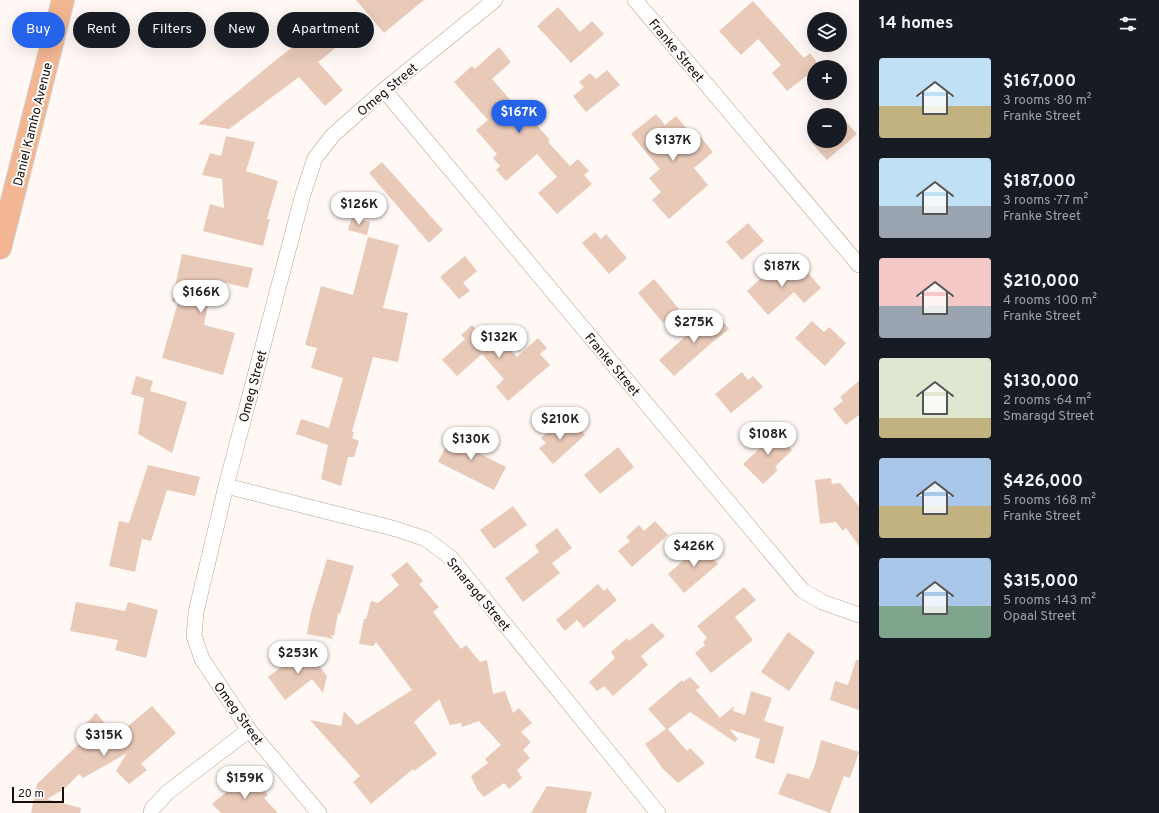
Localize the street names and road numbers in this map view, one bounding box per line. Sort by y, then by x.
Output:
street label: Franke Street [644,16,707,86]
street label: Daniel Kamho Avenue [11,61,57,188]
street label: Omeg Street [355,61,422,120]
street label: Franke Street [580,330,643,400]
street label: Omeg Street [237,349,271,424]
street label: Smaragd Street [442,555,513,635]
street label: Omeg Street [209,679,266,749]

